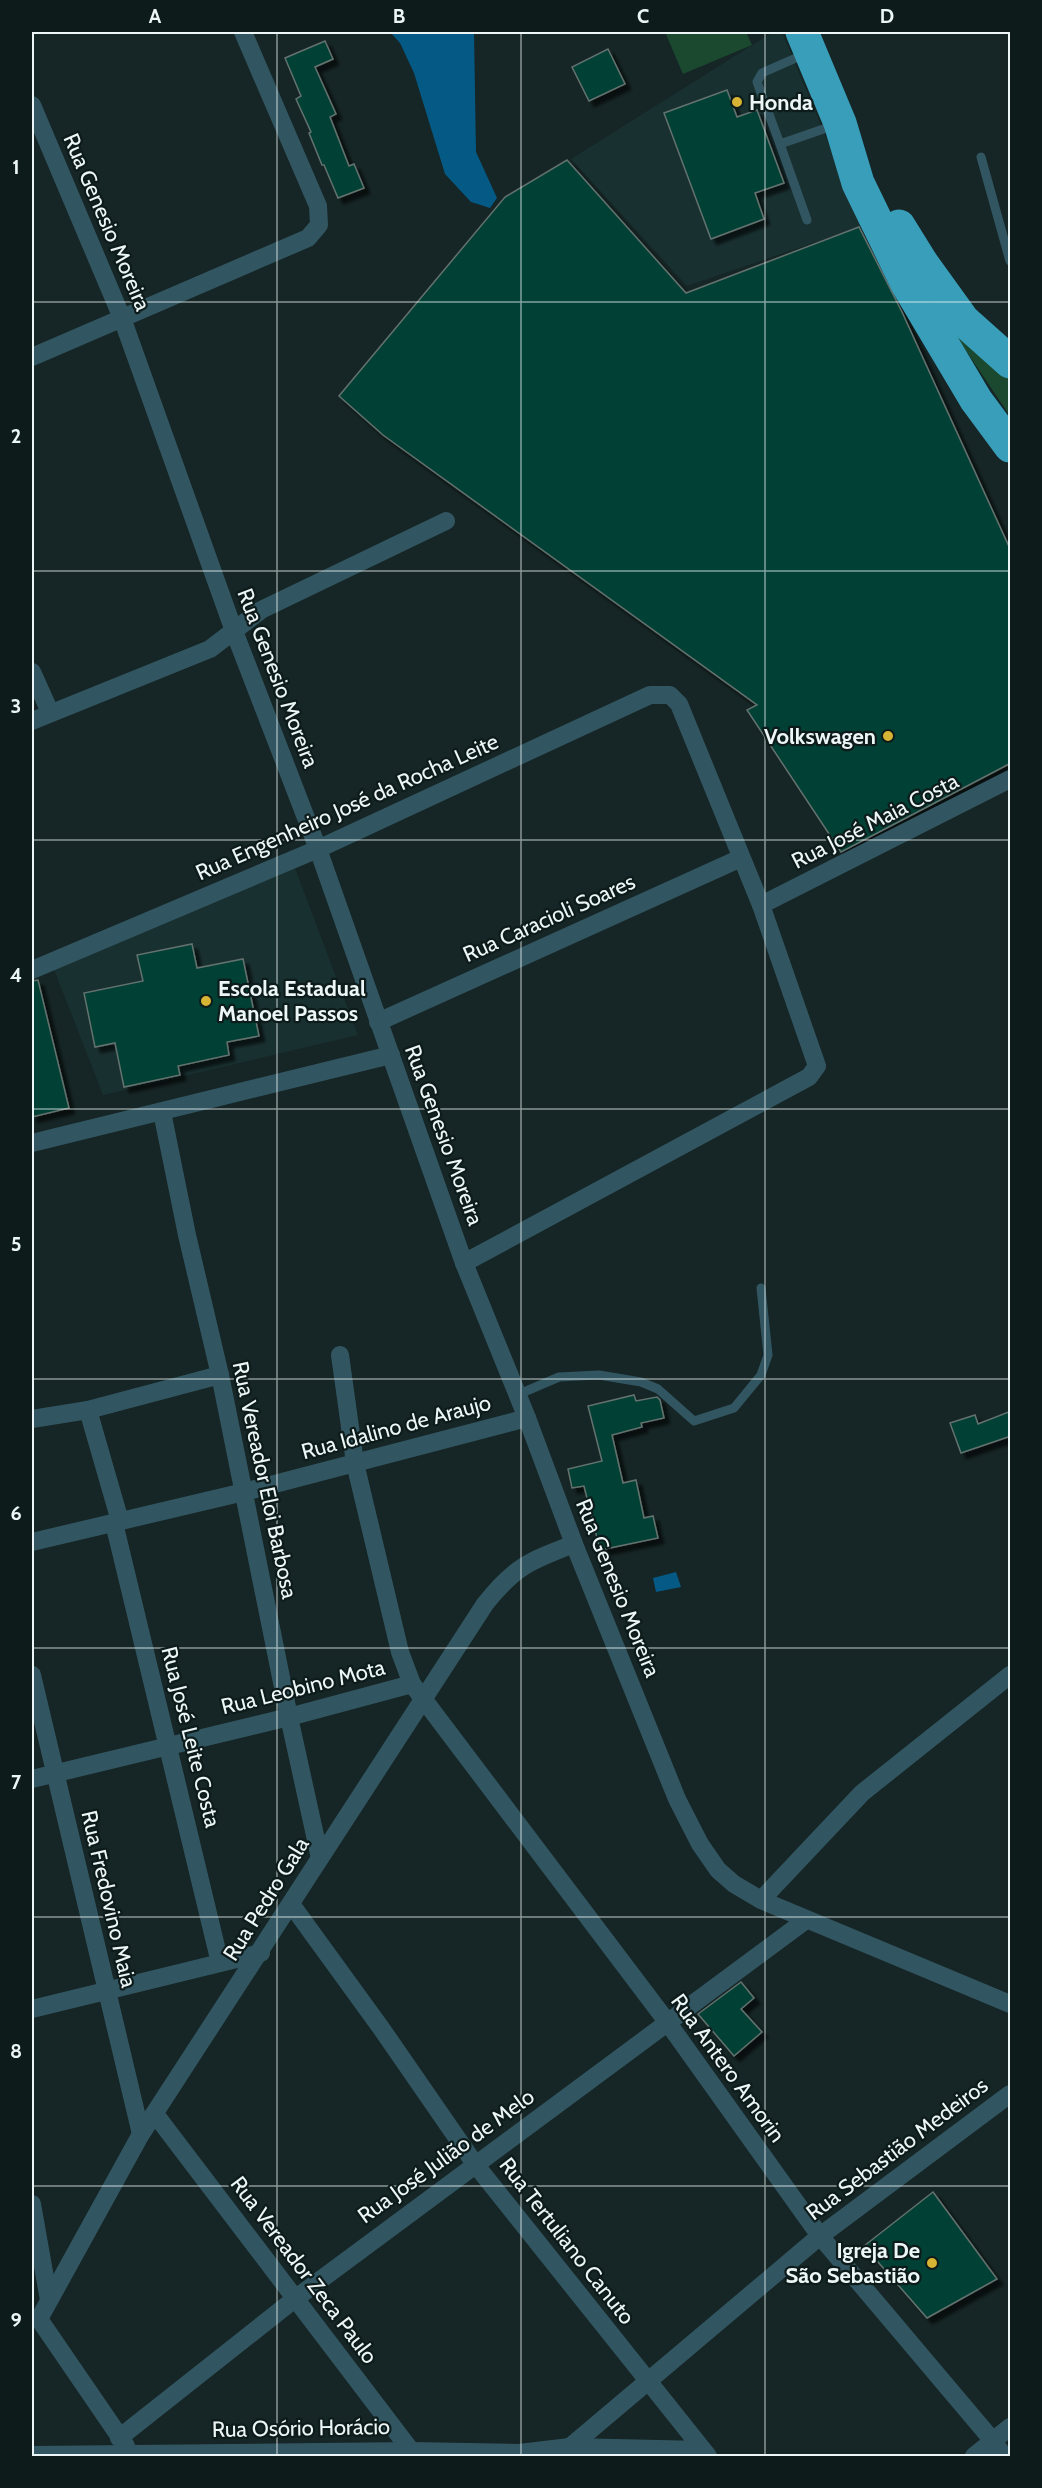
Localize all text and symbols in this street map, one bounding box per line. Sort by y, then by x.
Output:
text: A [149,4,162,28]
text: B [393,4,405,28]
text: C [637,4,649,28]
text: D [880,4,894,28]
place label: Honda [749,89,813,116]
marker: Honda [730,95,744,109]
street label: Rua Genesio Moreira [57,129,157,315]
text: 1 [12,155,20,179]
text: 2 [11,424,21,448]
street label: Rua Genesio Moreira [231,584,325,772]
text: 3 [11,694,21,718]
place label: Volkswagen [764,723,876,750]
street label: Rua Engenheiro José da Rocha Leite [191,728,503,886]
marker: Volkswagen [881,729,895,743]
street label: Rua José Maia Costa [787,767,963,875]
street label: Rua Caracioli Soares [459,868,639,968]
text: 4 [10,963,22,987]
place label: Escola Estadual Manoel Passos [218,975,366,1027]
marker: Escola Estadual Manoel Passos [199,994,213,1008]
street label: Rua Genesio Moreira [399,1041,489,1229]
text: 5 [11,1232,21,1256]
street label: Rua Vereador Eloi Barbosa [227,1359,303,1601]
street label: Rua Idalino de Araujo [298,1389,494,1465]
street label: Rua Genesio Moreira [570,1495,666,1682]
text: 6 [10,1501,22,1525]
street label: Rua José Leite Costa [155,1644,227,1831]
street label: Rua Leobino Mota [218,1653,388,1720]
text: 7 [11,1770,22,1794]
street label: Rua Fredovino Maia [75,1808,143,1991]
street label: Rua Pedro Gala [217,1832,315,1966]
street label: Rua Antero Amorin [665,1989,791,2147]
text: 8 [10,2039,22,2063]
street label: Rua Sebastião Medeiros [801,2072,993,2226]
street label: Rua José Julião de Melo [352,2083,540,2229]
street label: Rua Tertuliano Canuto [493,2152,641,2330]
street label: Rua Vereador Zeca Paulo [225,2171,383,2369]
place label: Igreja De São Sebastião [786,2237,920,2289]
marker: Igreja De São Sebastião [925,2256,939,2270]
text: 9 [10,2308,22,2332]
street label: Rua Osório Horácio [212,2413,390,2443]

